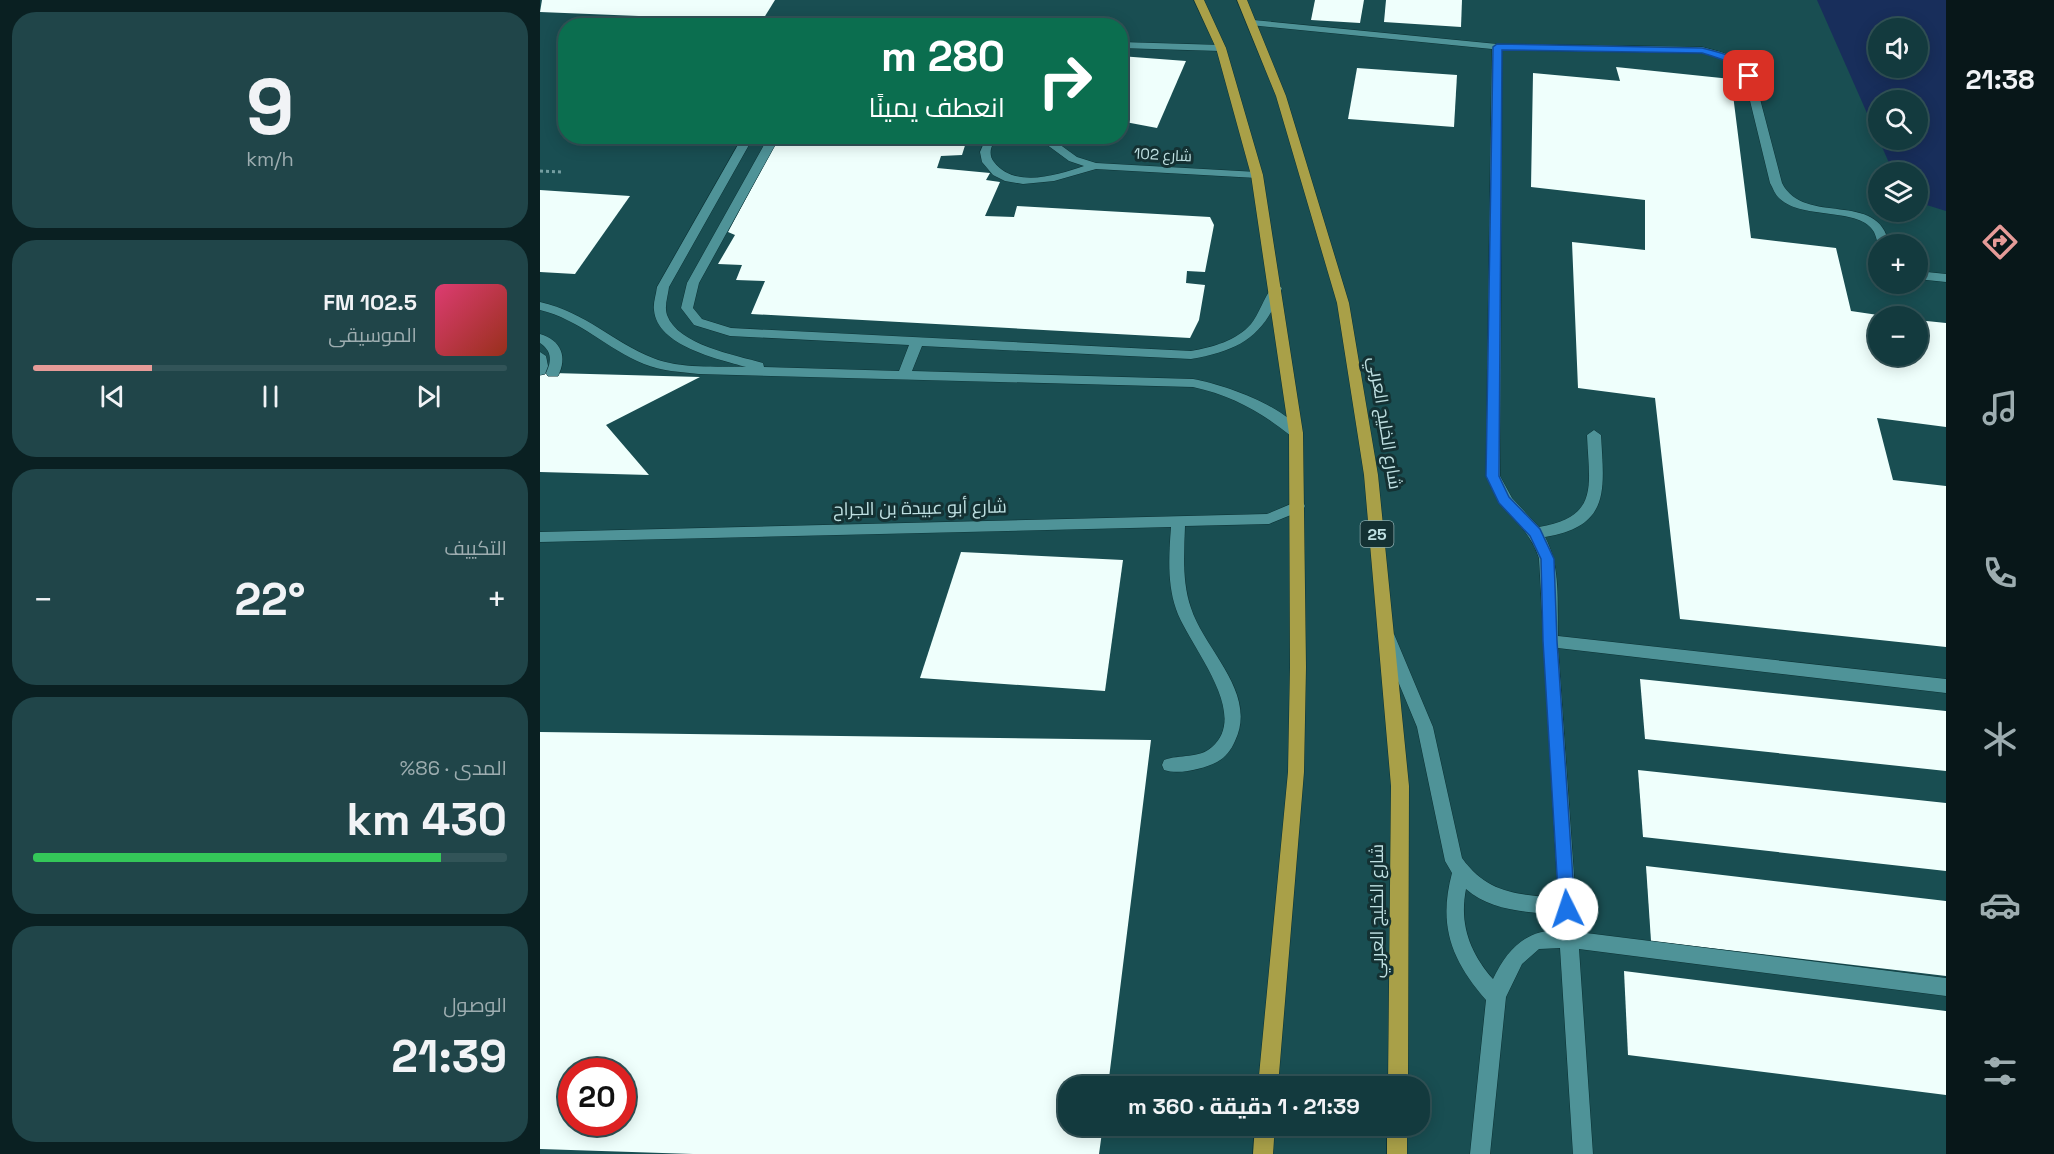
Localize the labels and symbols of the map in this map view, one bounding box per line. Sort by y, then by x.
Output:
pin [1723,50,1774,101]
street label: شارع 102 [1134,143,1192,167]
street label: شارع الخليج العربي [1361,355,1407,491]
street label: شارع أبو عبيدة بن الجراح [833,494,1007,522]
road number: 25 [1360,521,1394,547]
street label: شارع الخليج العربي [1365,844,1391,978]
position arrow [1535,877,1599,941]
speed limit sign: 20 [558,1058,636,1136]

